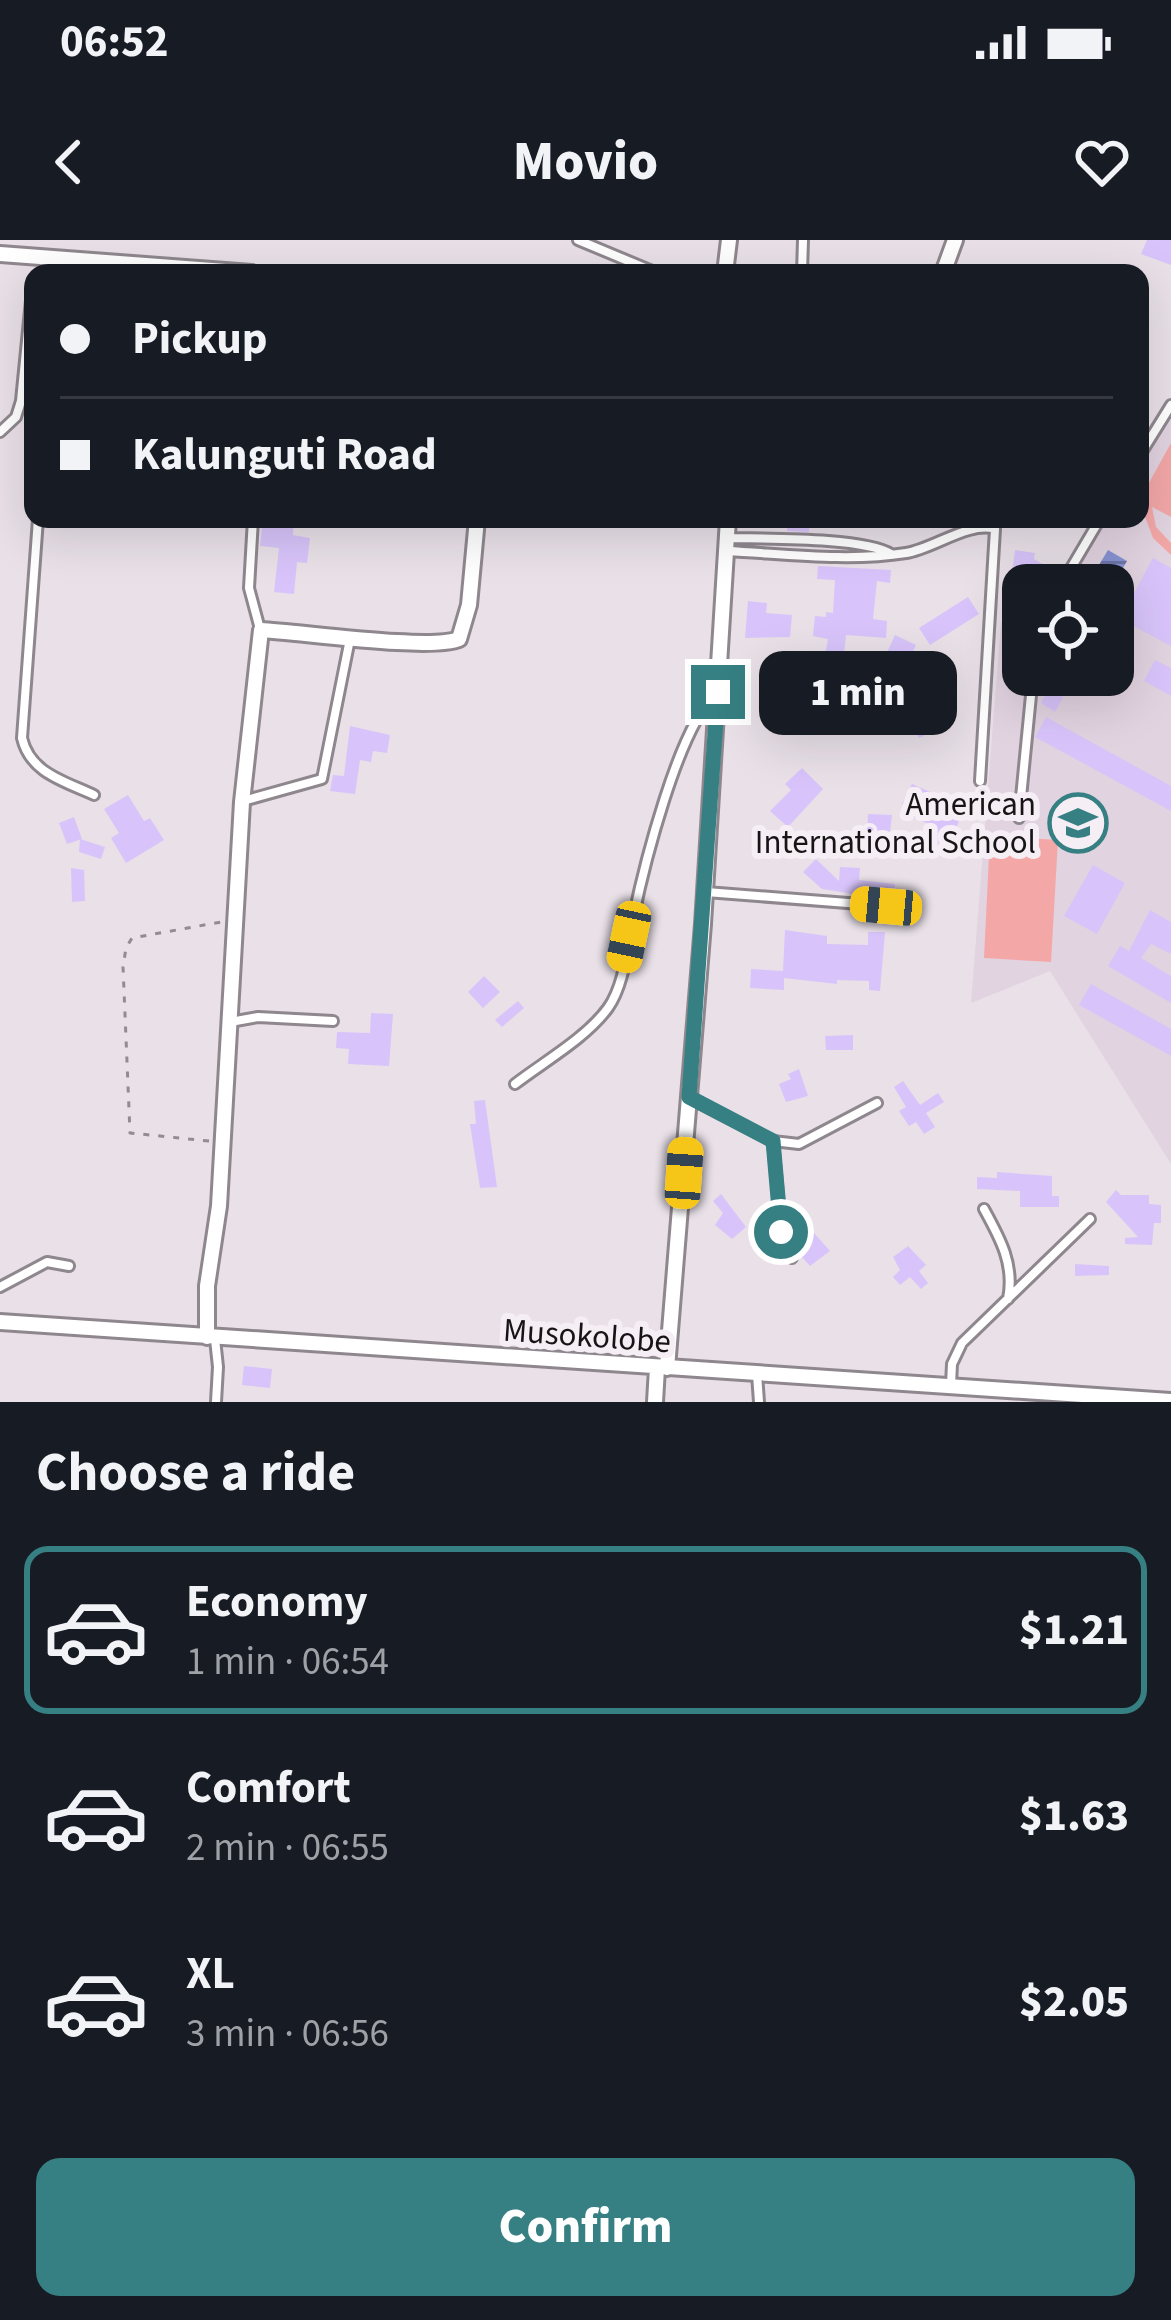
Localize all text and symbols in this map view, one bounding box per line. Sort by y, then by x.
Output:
text: 06:52 [60,10,169,74]
text: Movio [513,124,658,201]
icon: back [36,129,102,195]
icon: heart [1069,129,1135,195]
text: Pickup [132,307,268,371]
text: Kalunguti Road [132,423,437,487]
map controls [1002,564,1134,696]
button: locate [1002,564,1134,696]
callout: 1 min [760,650,958,734]
route end [691,665,745,719]
text: 1 min [810,665,906,721]
place label: American International School [755,781,1036,866]
school or university icon: American International School [1047,792,1109,854]
car [849,885,923,927]
car [604,898,654,976]
car [664,1136,704,1210]
route start [754,1205,808,1259]
street label: Musokolobe [501,1307,673,1365]
text: Choose a ride [36,1435,355,1512]
text: Economy [186,1570,368,1634]
icon: car [42,1576,150,1684]
text: $1.21 [1019,1598,1129,1662]
text: 1 min · 06:54 [186,1634,389,1690]
text: Comfort [186,1756,351,1820]
icon: car [42,1762,150,1870]
text: $1.63 [1019,1784,1129,1848]
text: 2 min · 06:55 [186,1820,389,1876]
text: XL [186,1942,235,2006]
icon: car [42,1948,150,2056]
text: $2.05 [1019,1970,1129,2034]
text: 3 min · 06:56 [186,2006,389,2062]
button: Confirm [36,2158,1135,2296]

